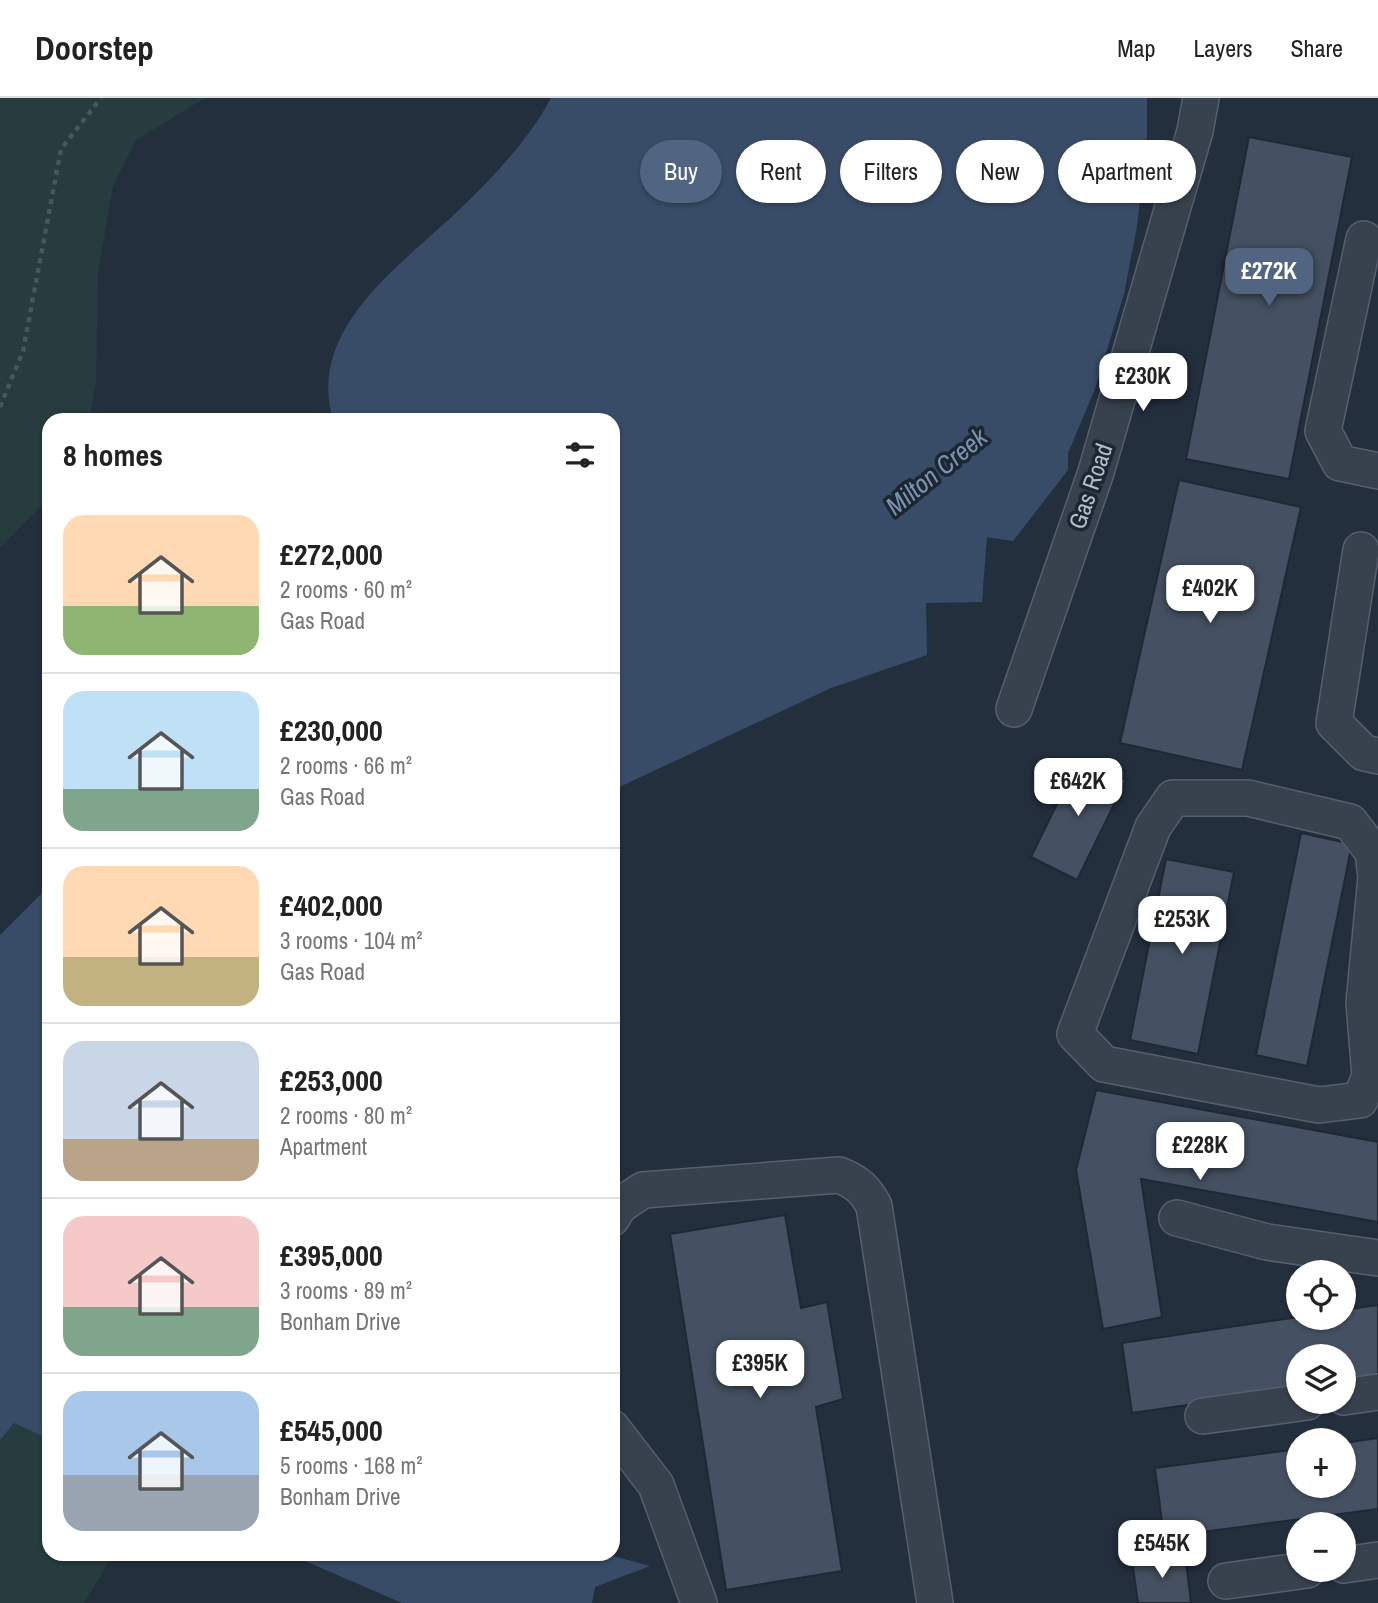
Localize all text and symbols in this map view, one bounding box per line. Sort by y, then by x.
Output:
text: Doorstep [35,26,154,70]
text: Map [1117,32,1155,64]
text: Layers [1193,32,1252,64]
text: Share [1290,32,1343,64]
chip: Buy [640,140,722,203]
chip: Rent [736,140,826,203]
chip: Filters [840,140,942,203]
chip: New [956,140,1044,203]
chip: Apartment [1058,140,1196,203]
pin: £272K [1220,248,1318,308]
text: £272K [1241,255,1297,286]
pin: £230K [1094,354,1192,413]
text: £230K [1115,360,1171,391]
water label: Milton Creek [878,419,995,523]
text: 8 homes [63,435,163,475]
icon: filters [561,436,599,474]
street label: Gas Road [1060,439,1120,533]
text: £272,000 [280,534,383,574]
icon: home [119,543,203,627]
pin: £402K [1161,566,1259,625]
text: £402K [1182,572,1238,603]
text: 2 rooms · 60 m² [280,574,412,605]
text: Gas Road [280,605,365,636]
text: £230,000 [280,710,383,750]
icon: home [119,719,203,803]
text: 2 rooms · 66 m² [280,750,412,781]
pin: £642K [1029,758,1127,818]
text: £642K [1050,765,1106,796]
text: Gas Road [280,781,365,812]
text: £402,000 [280,885,383,925]
icon: home [119,894,203,978]
pin: £253K [1133,896,1231,956]
text: £253K [1154,903,1210,934]
text: 3 rooms · 104 m² [280,925,423,956]
text: Gas Road [280,956,365,987]
text: £253,000 [280,1060,383,1100]
icon: home [119,1069,203,1153]
text: 2 rooms · 80 m² [280,1100,412,1131]
pin: £228K [1151,1122,1249,1182]
text: £228K [1172,1129,1228,1160]
text: Apartment [280,1131,367,1162]
text: £395,000 [280,1235,383,1275]
icon: home [119,1244,203,1328]
map controls [1286,1260,1356,1582]
button: locate [1286,1260,1356,1330]
text: 3 rooms · 89 m² [280,1275,412,1306]
text: Bonham Drive [280,1306,401,1337]
pin: £395K [711,1340,809,1400]
button: layers [1286,1344,1356,1414]
text: £395K [732,1347,788,1378]
text: £545,000 [280,1410,383,1450]
icon: home [119,1419,203,1503]
button: + [1286,1428,1356,1498]
text: 5 rooms · 168 m² [280,1450,423,1481]
text: Bonham Drive [280,1481,401,1512]
button: − [1286,1512,1356,1582]
pin: £545K [1113,1520,1211,1580]
text: £545K [1134,1527,1190,1558]

